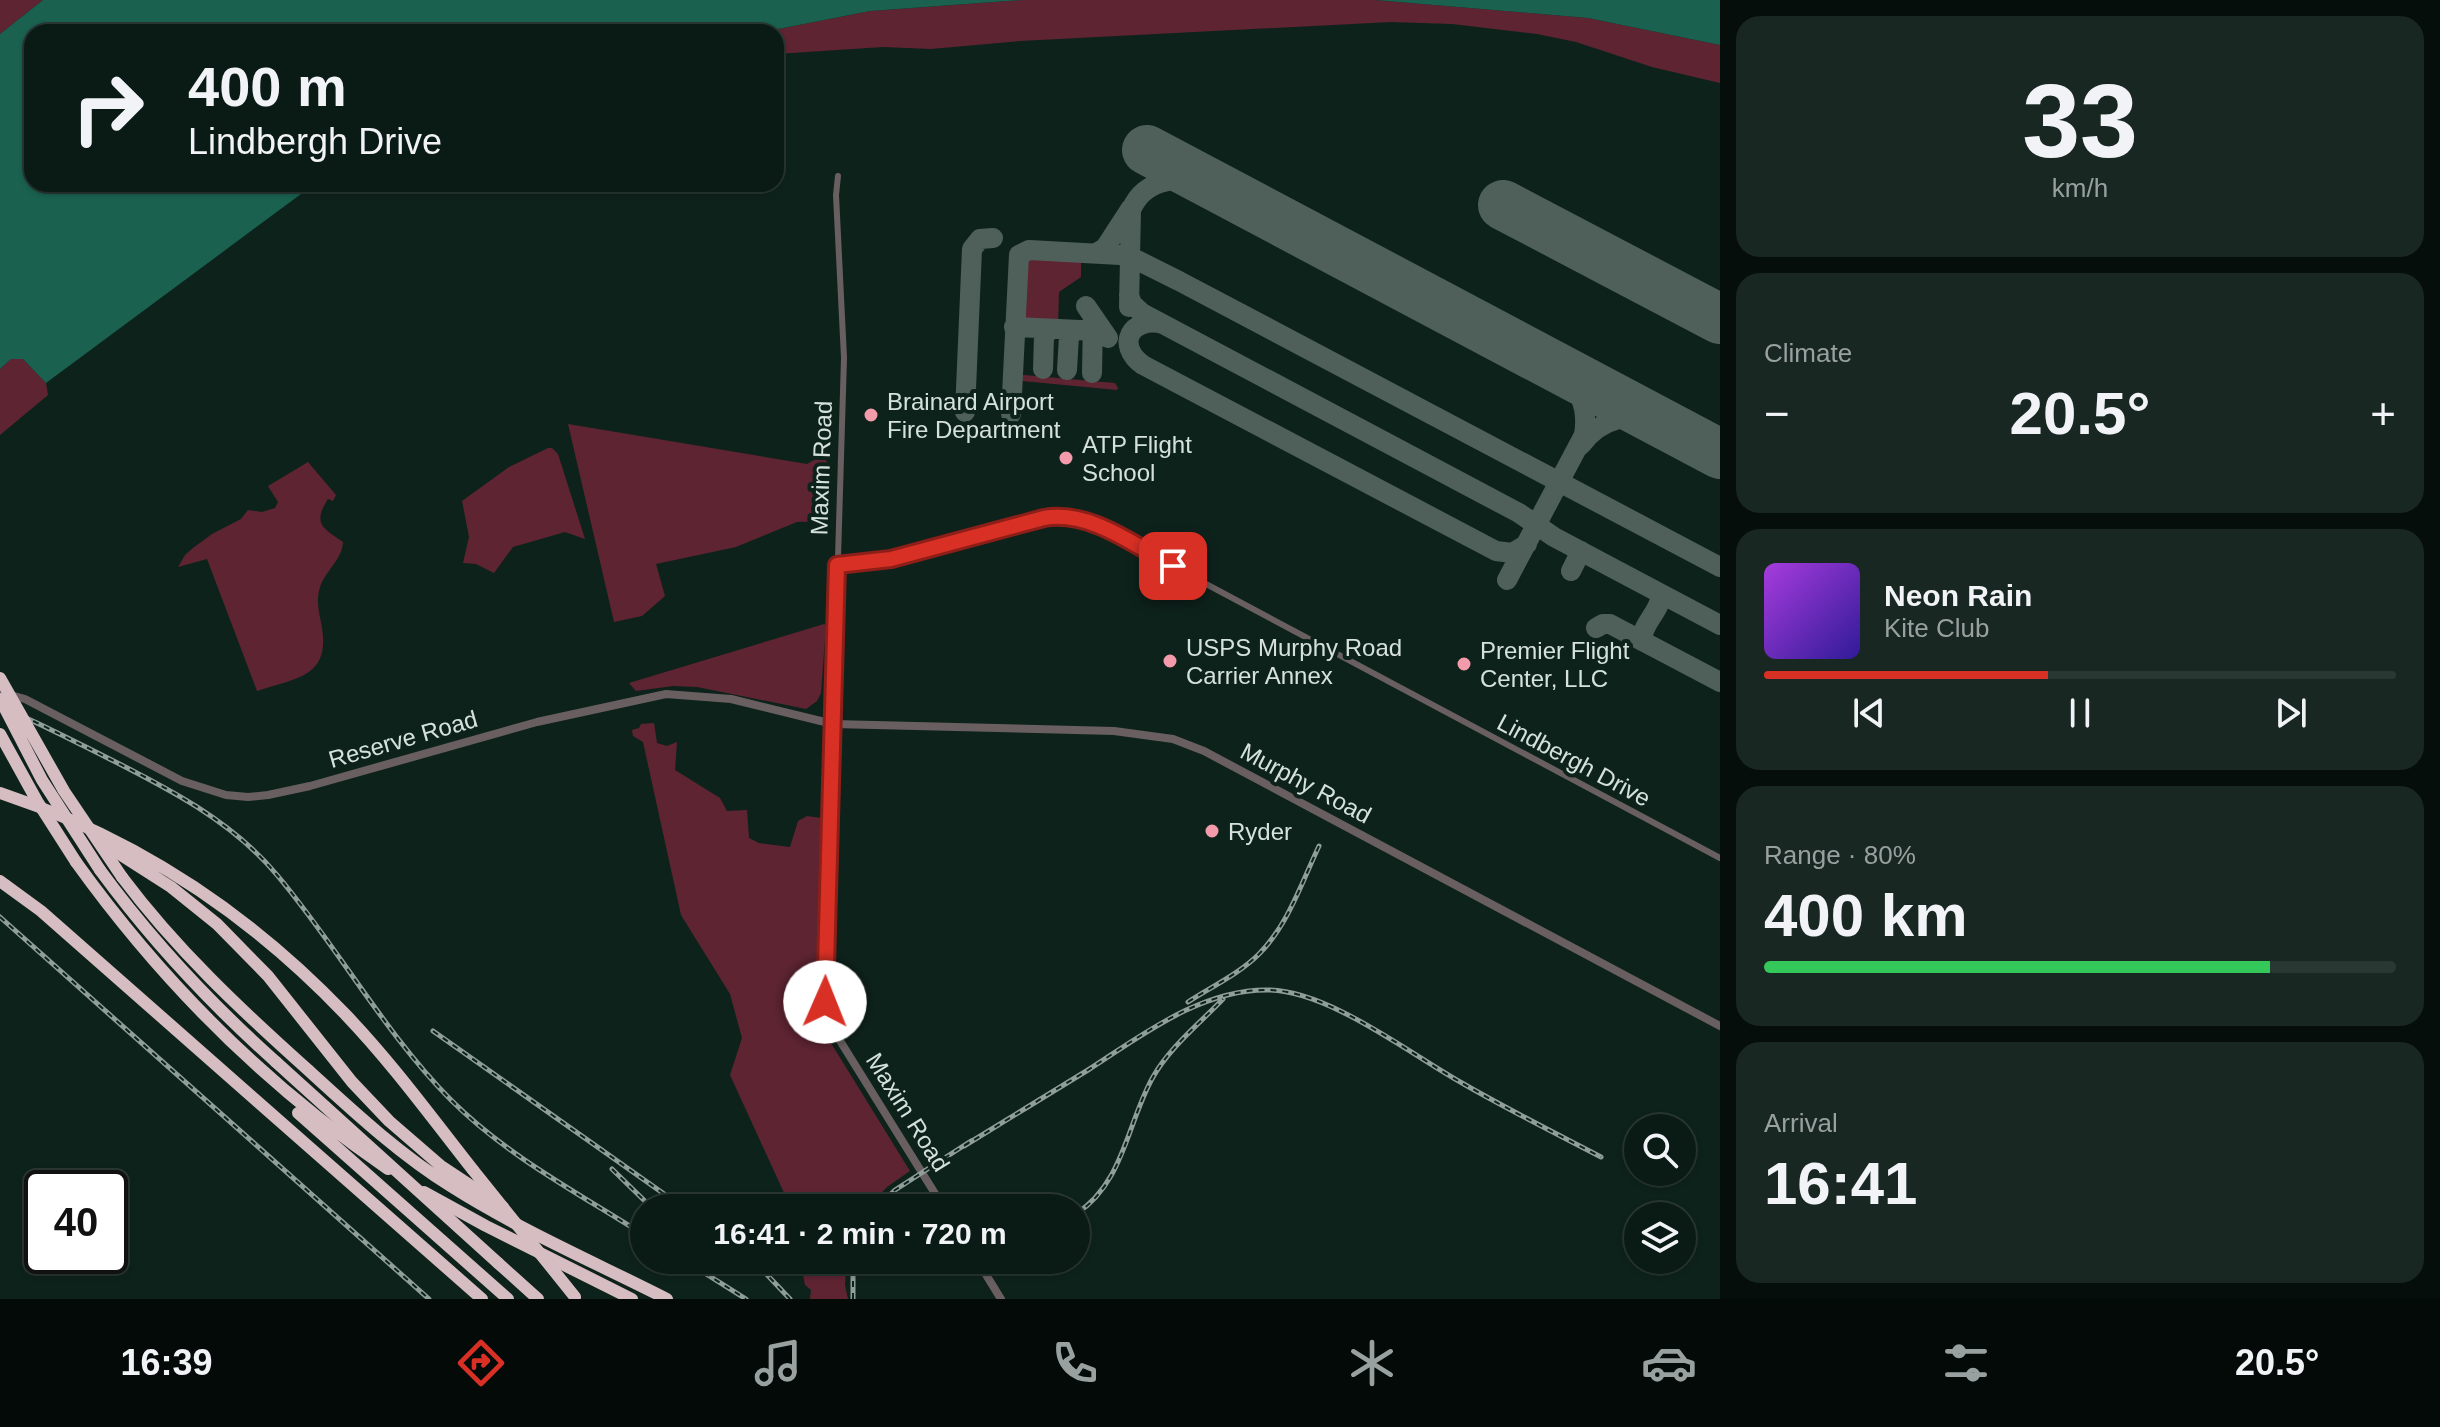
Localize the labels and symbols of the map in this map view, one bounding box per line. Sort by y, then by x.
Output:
place label: Brainard Airport Fire Department [887,388,1061,443]
street label: Maxim Road [805,400,837,536]
marker: Brainard Airport Fire Department [862,406,880,424]
place label: ATP Flight School [1082,431,1192,486]
marker: ATP Flight School [1057,449,1075,467]
pin [1139,532,1207,600]
place label: USPS Murphy Road Carrier Annex [1186,634,1402,689]
place label: Premier Flight Center, LLC [1480,637,1630,692]
marker: USPS Murphy Road Carrier Annex [1161,652,1179,670]
marker: Premier Flight Center, LLC [1455,655,1473,673]
street label: Reserve Road [326,705,480,773]
street label: Lindbergh Drive [1493,708,1655,812]
street label: Murphy Road [1236,737,1376,829]
place label: Ryder [1228,818,1292,845]
marker: Ryder [1203,822,1221,840]
position arrow [783,960,867,1044]
street label: Maxim Road [861,1048,955,1176]
speed limit sign: 40 [24,1170,128,1274]

